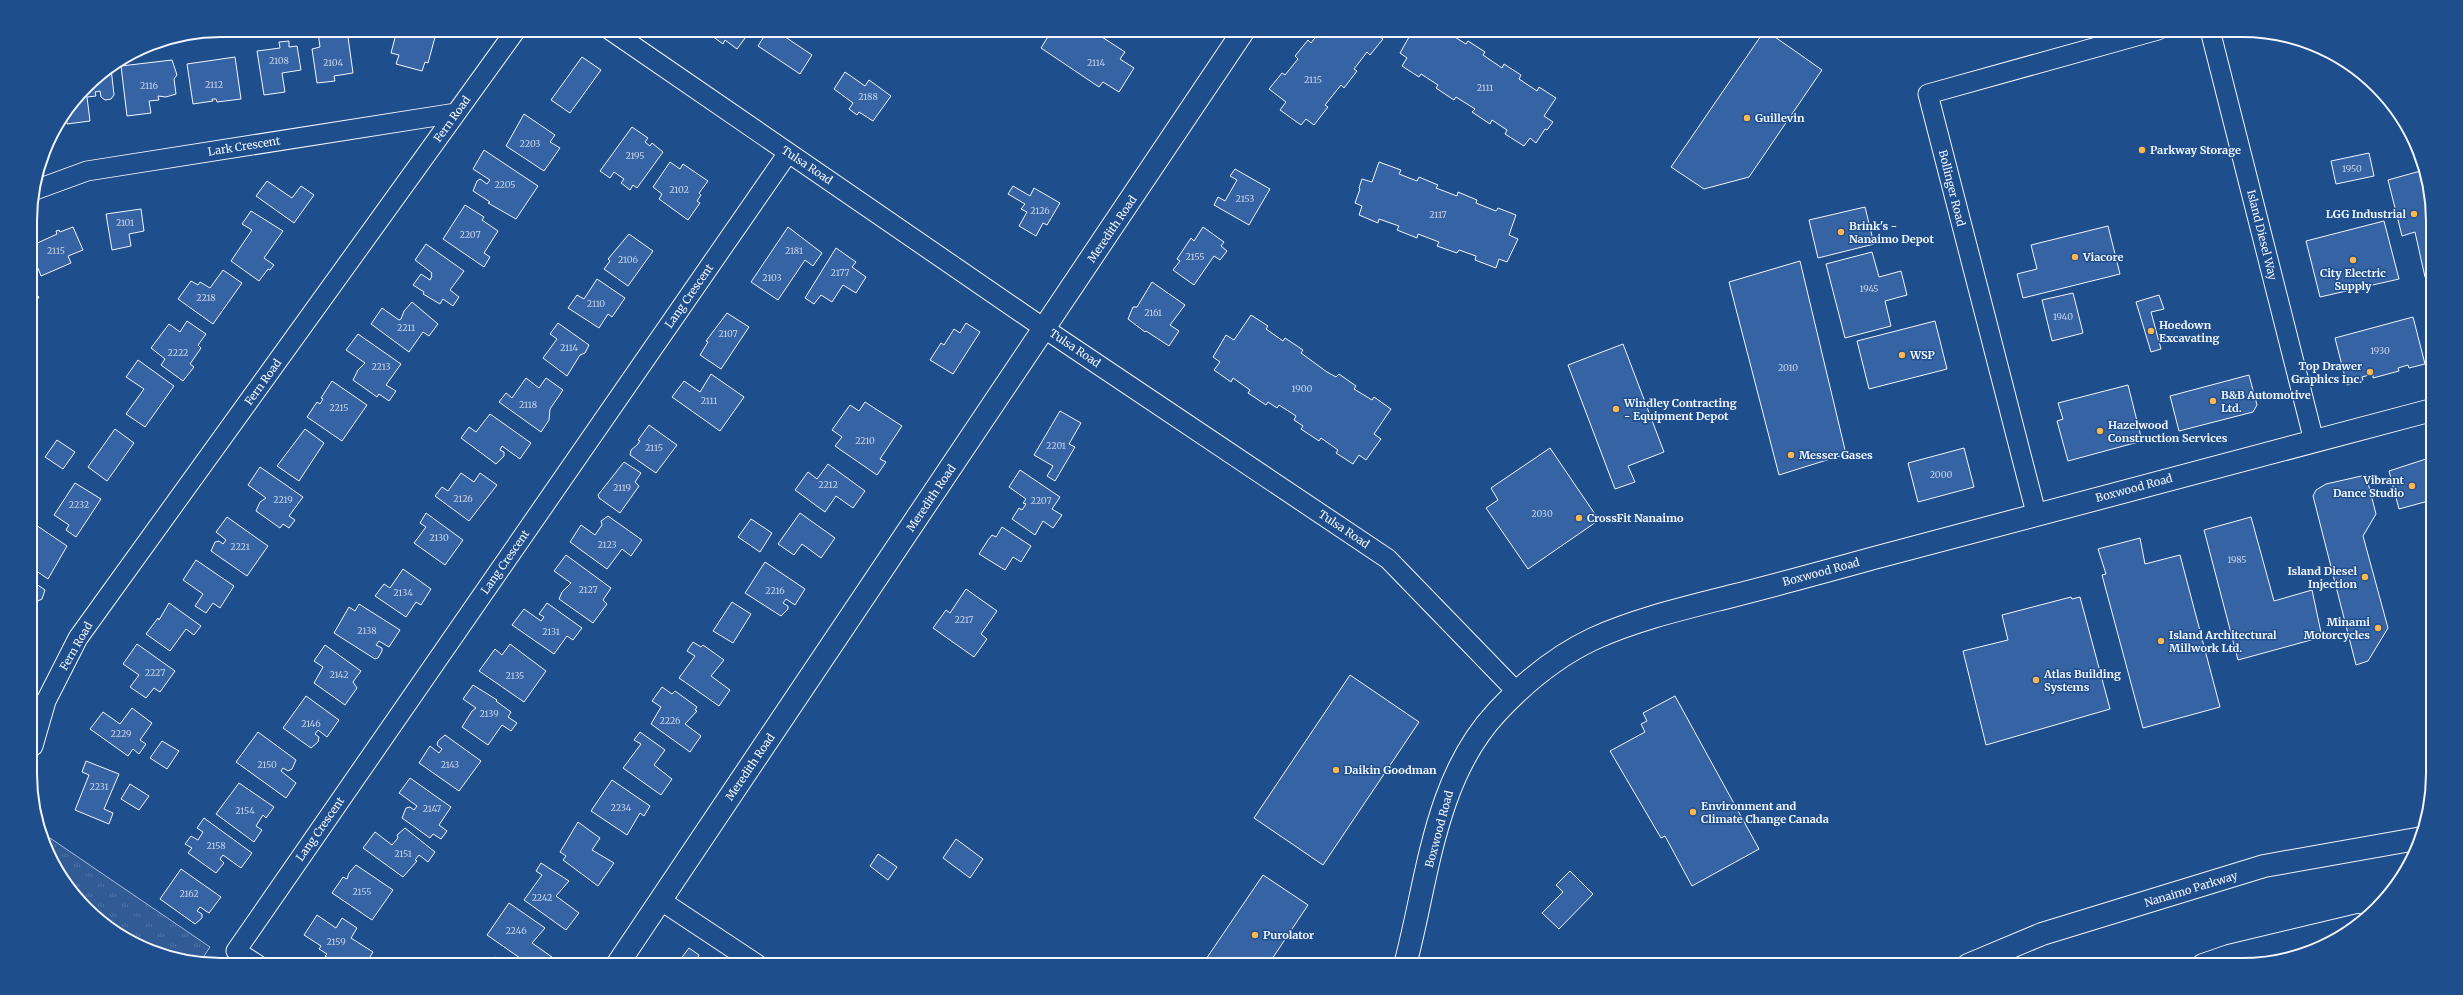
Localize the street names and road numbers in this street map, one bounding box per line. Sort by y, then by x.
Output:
street label: Fern Road [431,93,474,145]
street label: Lark Crescent [207,133,282,159]
street label: Tulsa Road [779,143,836,187]
street label: Bollinger Road [1936,148,1968,228]
street label: Island Diesel Way [2244,188,2280,282]
street label: Meredith Road [1084,192,1140,265]
street label: Lang Crescent [662,261,717,331]
street label: Tulsa Road [1047,326,1104,370]
street label: Fern Road [242,356,285,408]
street label: Meredith Road [903,461,959,534]
street label: Boxwood Road [2094,471,2174,505]
street label: Tulsa Road [1316,507,1373,551]
street label: Lang Crescent [478,527,533,597]
street label: Boxwood Road [1781,555,1861,589]
street label: Fern Road [57,619,96,673]
street label: Meredith Road [722,730,778,803]
street label: Boxwood Road [1422,789,1456,869]
street label: Lang Crescent [293,794,348,864]
street label: Nanaimo Parkway [2143,868,2240,910]

